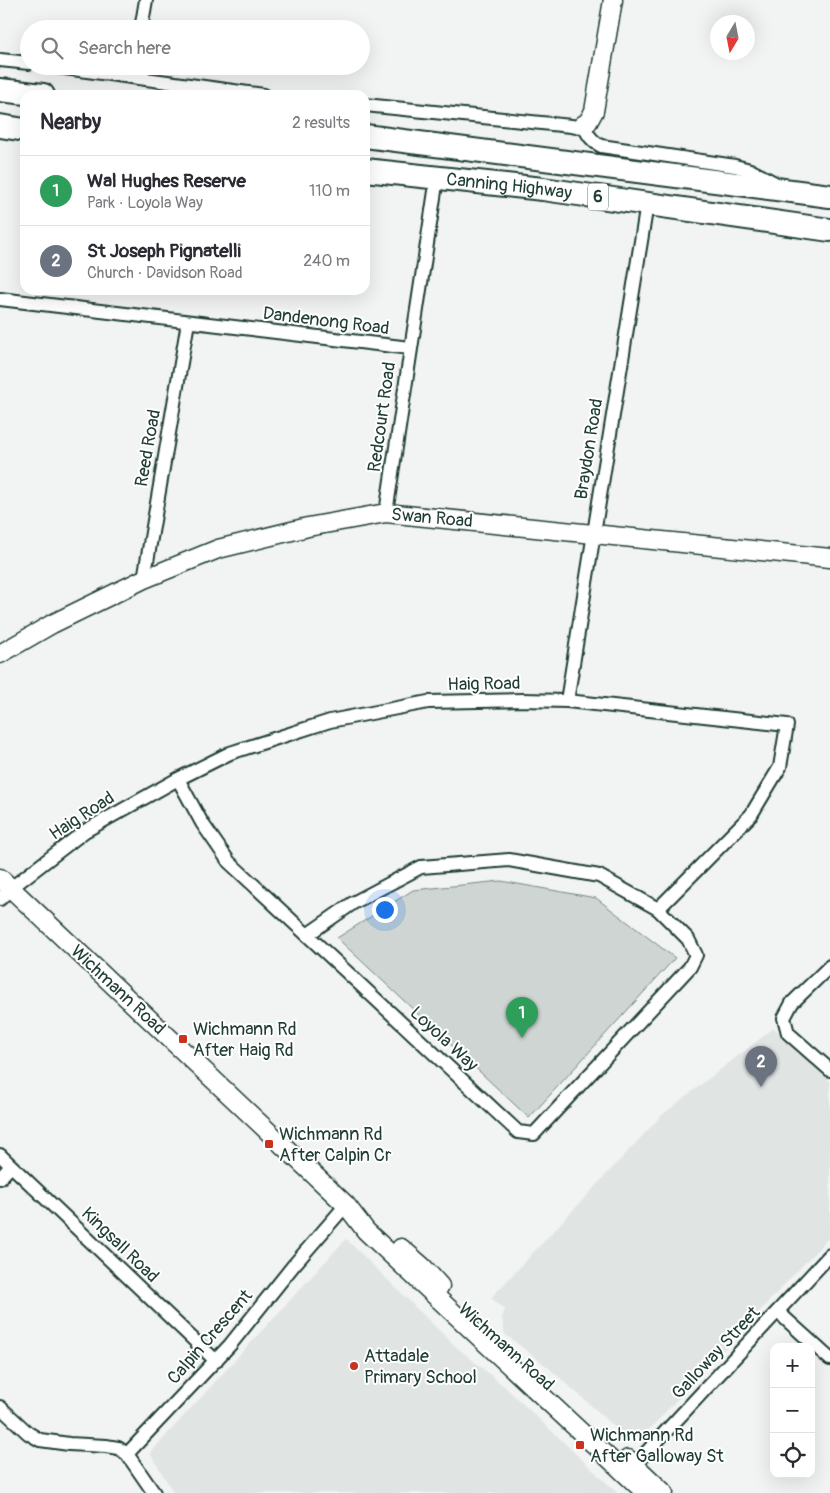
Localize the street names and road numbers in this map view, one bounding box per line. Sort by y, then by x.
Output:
street label: Canning Highway [445,167,574,205]
road number: 6 [588,183,608,210]
street label: Dandenong Road [261,302,391,340]
street label: Redcourt Road [363,361,401,473]
street label: Braydon Road [570,397,608,501]
street label: Reed Road [130,408,166,488]
street label: Swan Road [390,503,474,533]
street label: Haig Road [447,672,521,696]
street label: Haig Road [45,786,119,846]
street label: Wichmann Road [66,940,170,1040]
street label: Loyola Way [405,1002,483,1077]
street label: Kingsall Road [76,1202,164,1288]
street label: Calpin Crescent [162,1284,258,1389]
street label: Wichmann Road [453,1298,559,1396]
street label: Galloway Street [667,1301,766,1404]

